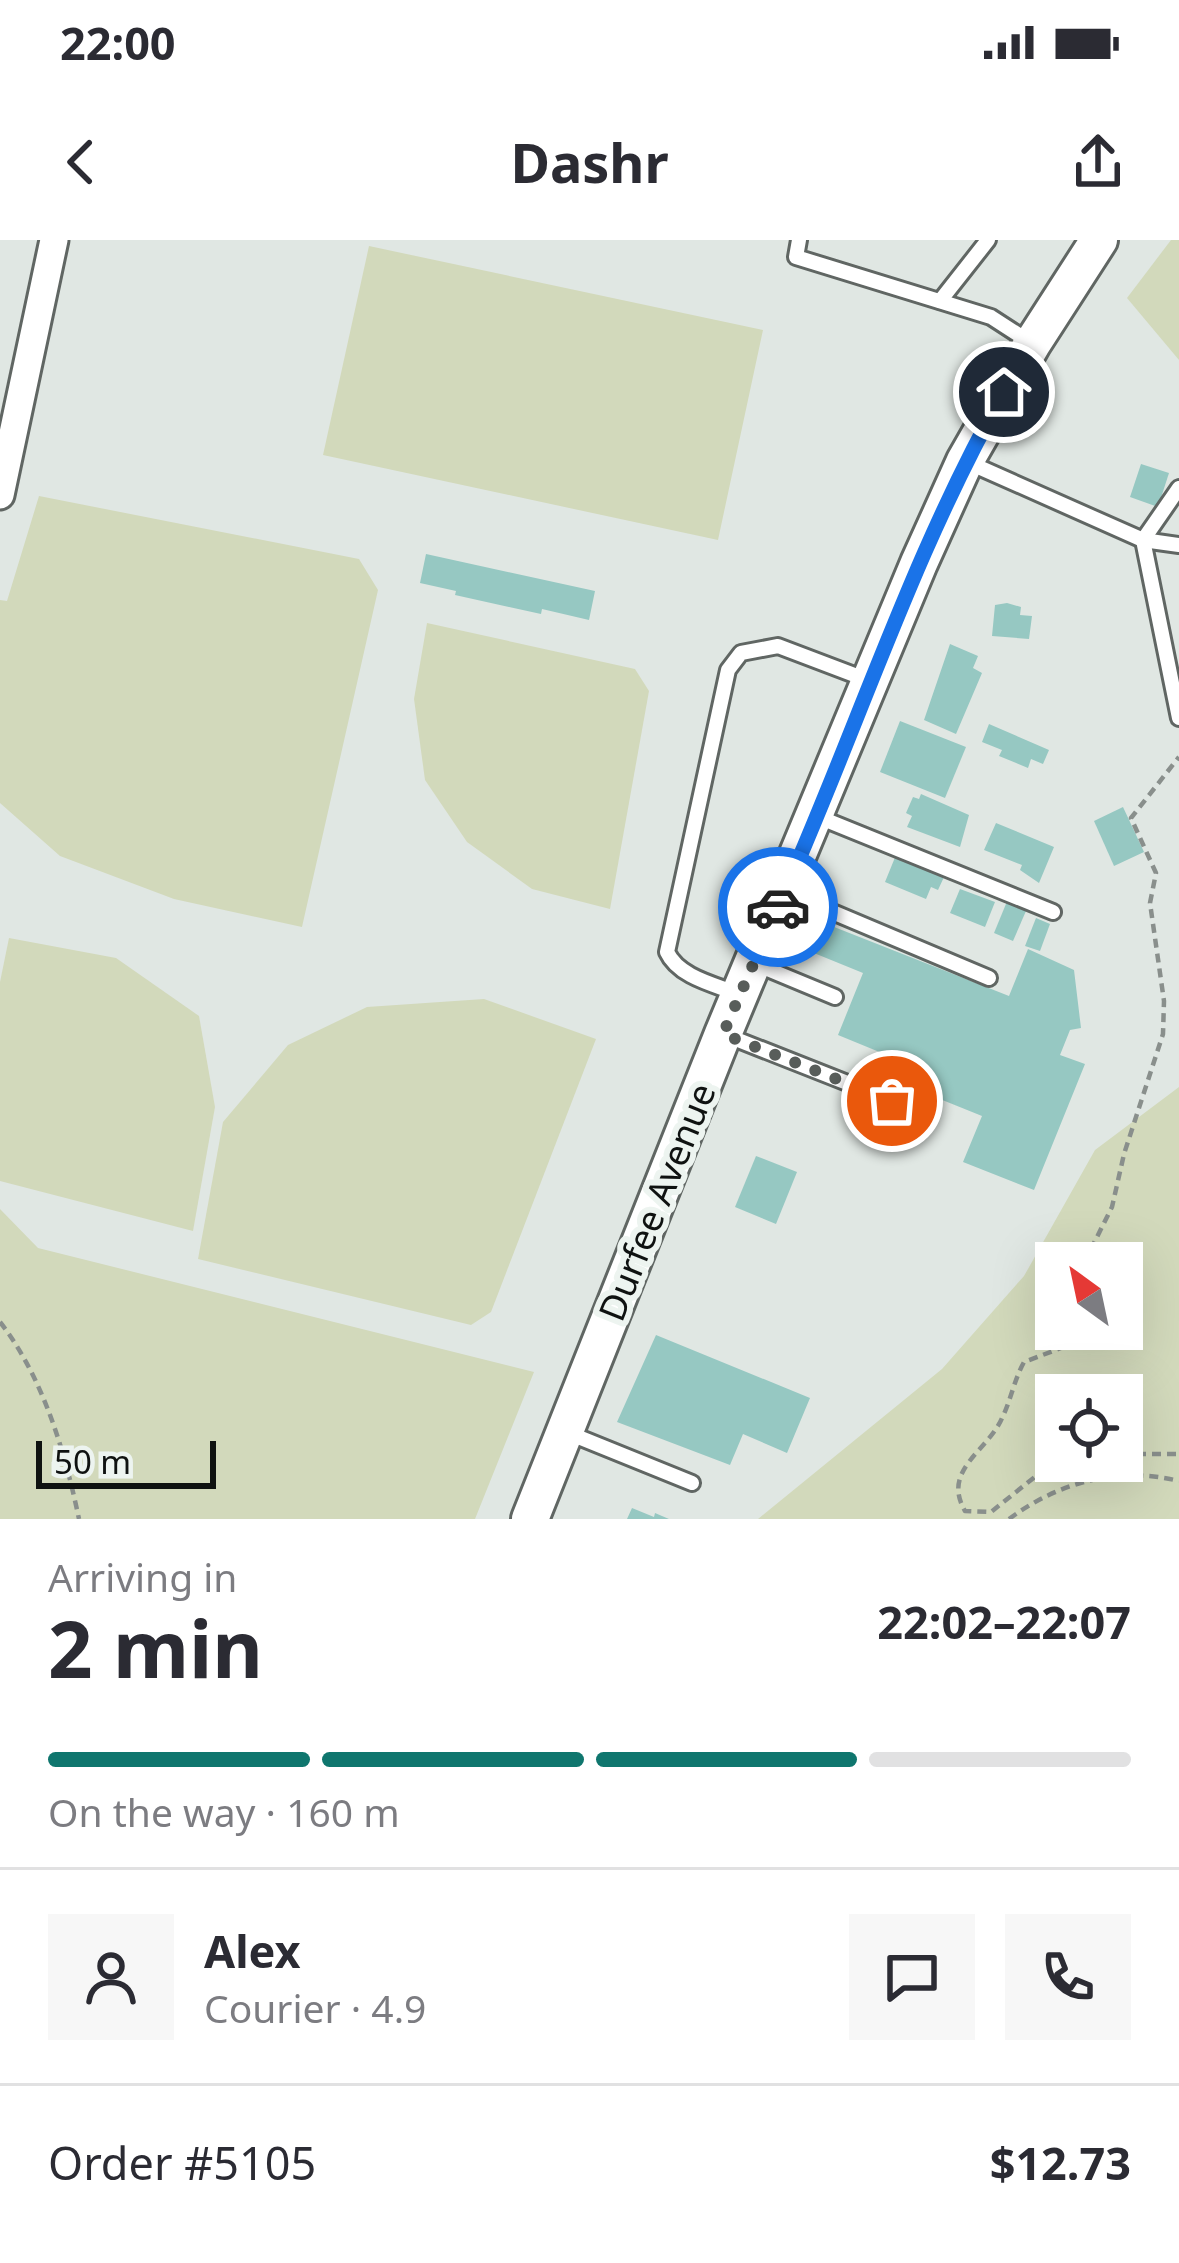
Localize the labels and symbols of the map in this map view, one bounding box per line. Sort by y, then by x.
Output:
pin [953,341,1055,443]
courier [718,847,838,967]
pin [841,1050,943,1152]
street label: Durfee Avenue [587,1076,726,1328]
north arrow [1035,1242,1143,1350]
scale bar [36,1435,216,1488]

